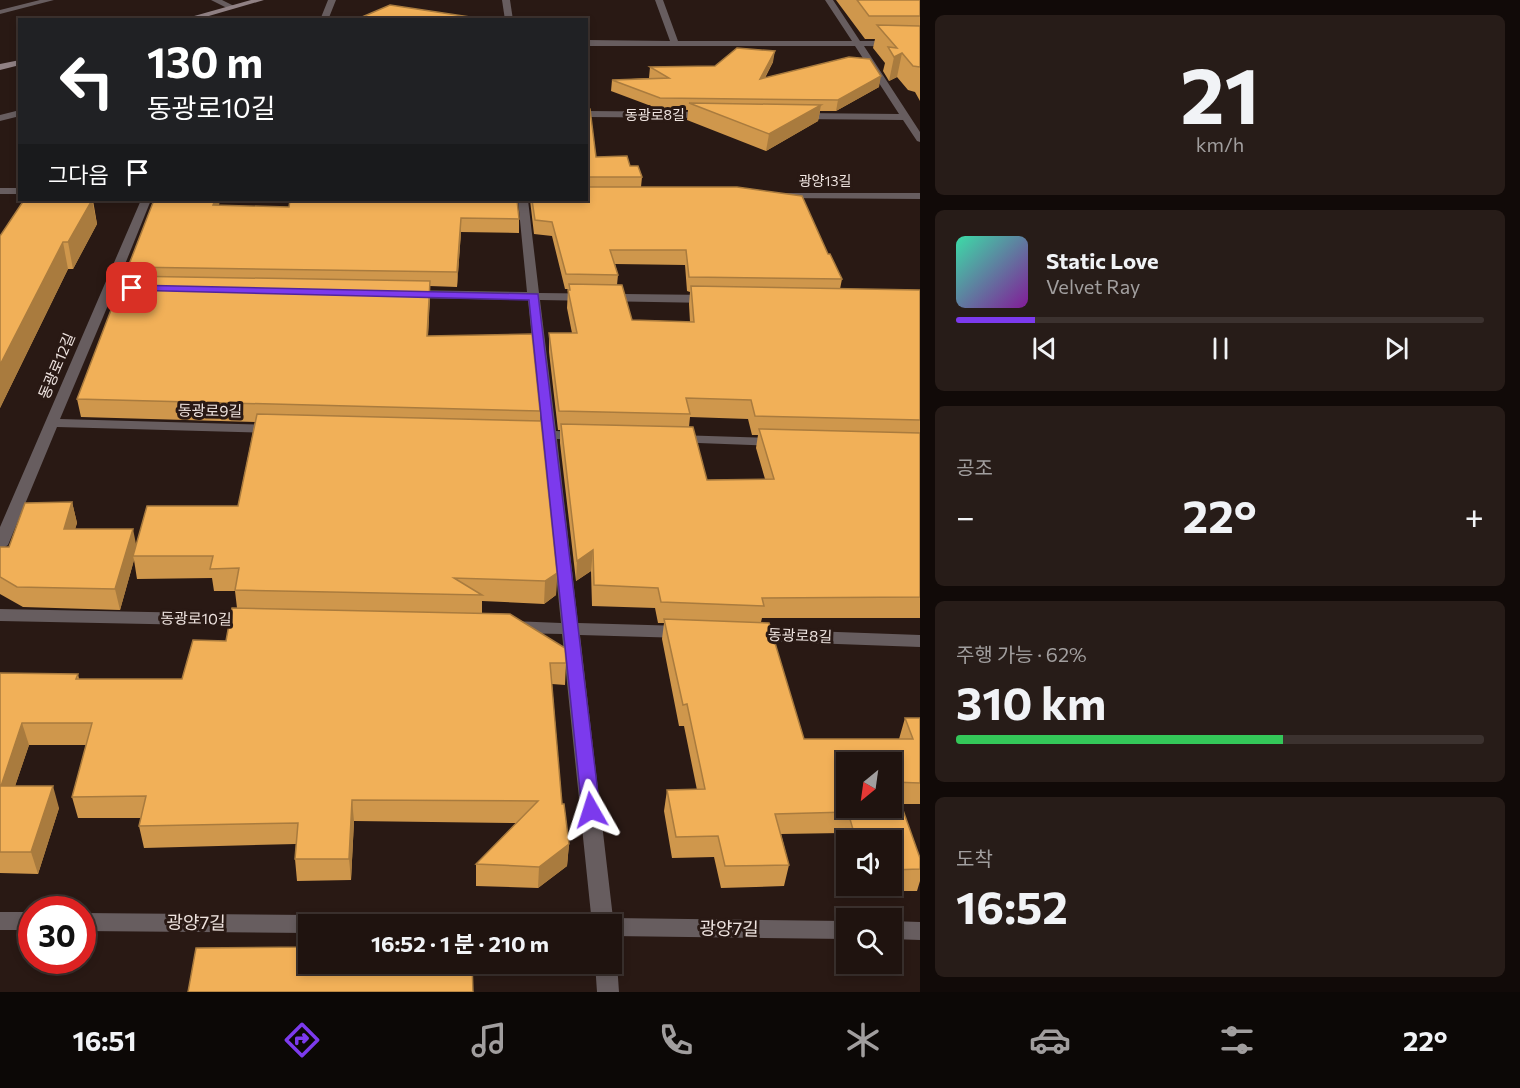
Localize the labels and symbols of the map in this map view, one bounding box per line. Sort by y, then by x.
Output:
street label: 동광로8길 [625,106,685,123]
street label: 광양13길 [799,172,851,189]
pin [106,262,157,313]
street label: 동광로12길 [34,330,78,401]
street label: 동광로9길 [178,400,242,420]
street label: 동광로10길 [160,608,232,628]
street label: 동광로8길 [768,625,832,645]
north arrow [836,752,902,818]
position arrow [559,778,623,842]
speed limit sign: 30 [18,896,96,974]
street label: 광양7길 [166,910,226,934]
street label: 광양7길 [699,916,759,940]

